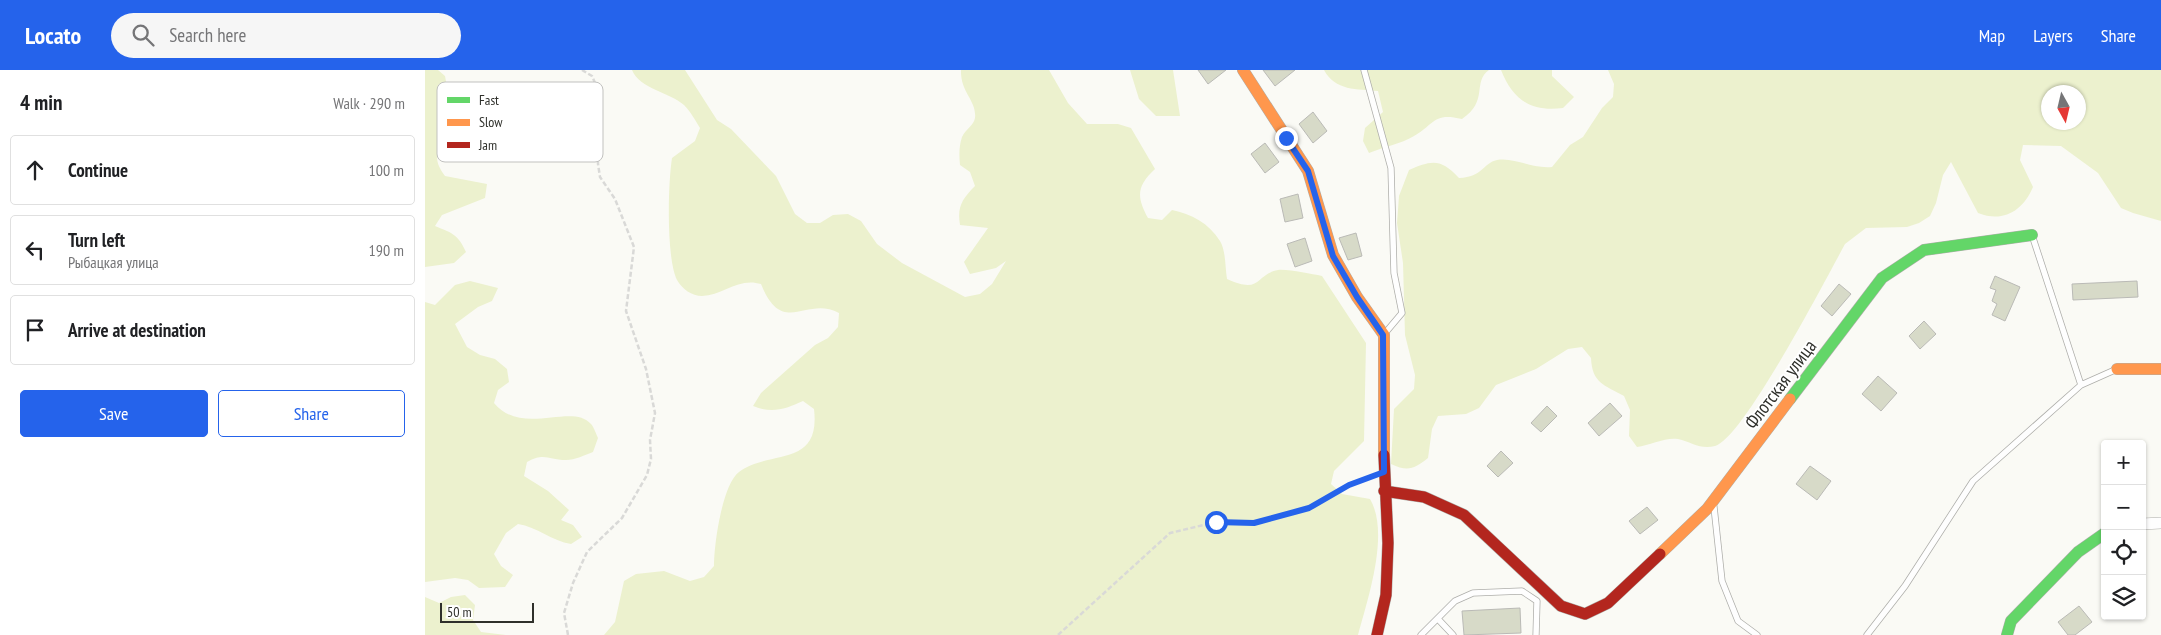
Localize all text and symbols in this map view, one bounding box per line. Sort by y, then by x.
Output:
search box [111,13,461,58]
text: Locato [25,20,81,51]
icon: search [129,21,157,49]
text: Search here [169,23,246,47]
text: Map [1979,24,2005,47]
text: Layers [2033,24,2073,47]
text: Share [2101,24,2136,47]
legend [437,82,603,162]
north arrow [2041,85,2086,130]
text: 4 min [20,89,62,116]
text: Fast [479,91,499,109]
text: Walk · 290 m [333,93,405,113]
text: Slow [479,113,503,131]
route end [1275,127,1298,150]
text: Jam [478,136,497,154]
icon: ahead [21,156,49,184]
text: Continue [68,158,128,182]
text: 100 m [369,160,404,180]
text: Turn left [68,228,125,252]
icon: left [21,236,49,264]
text: 190 m [369,240,404,260]
text: Рыбацкая улица [68,252,159,272]
icon: arrive [21,316,49,344]
text: Arrive at destination [68,318,206,342]
street label: Флотская улица [1739,335,1821,433]
button: Save [20,390,208,437]
button: Share [218,390,405,437]
map controls [2101,440,2146,620]
button: + [2101,440,2146,485]
button: − [2101,485,2146,530]
route start [1205,511,1228,534]
button: locate [2101,530,2146,575]
button: layers [2101,575,2146,620]
scale bar [440,600,534,623]
text: 50 m [447,603,472,621]

